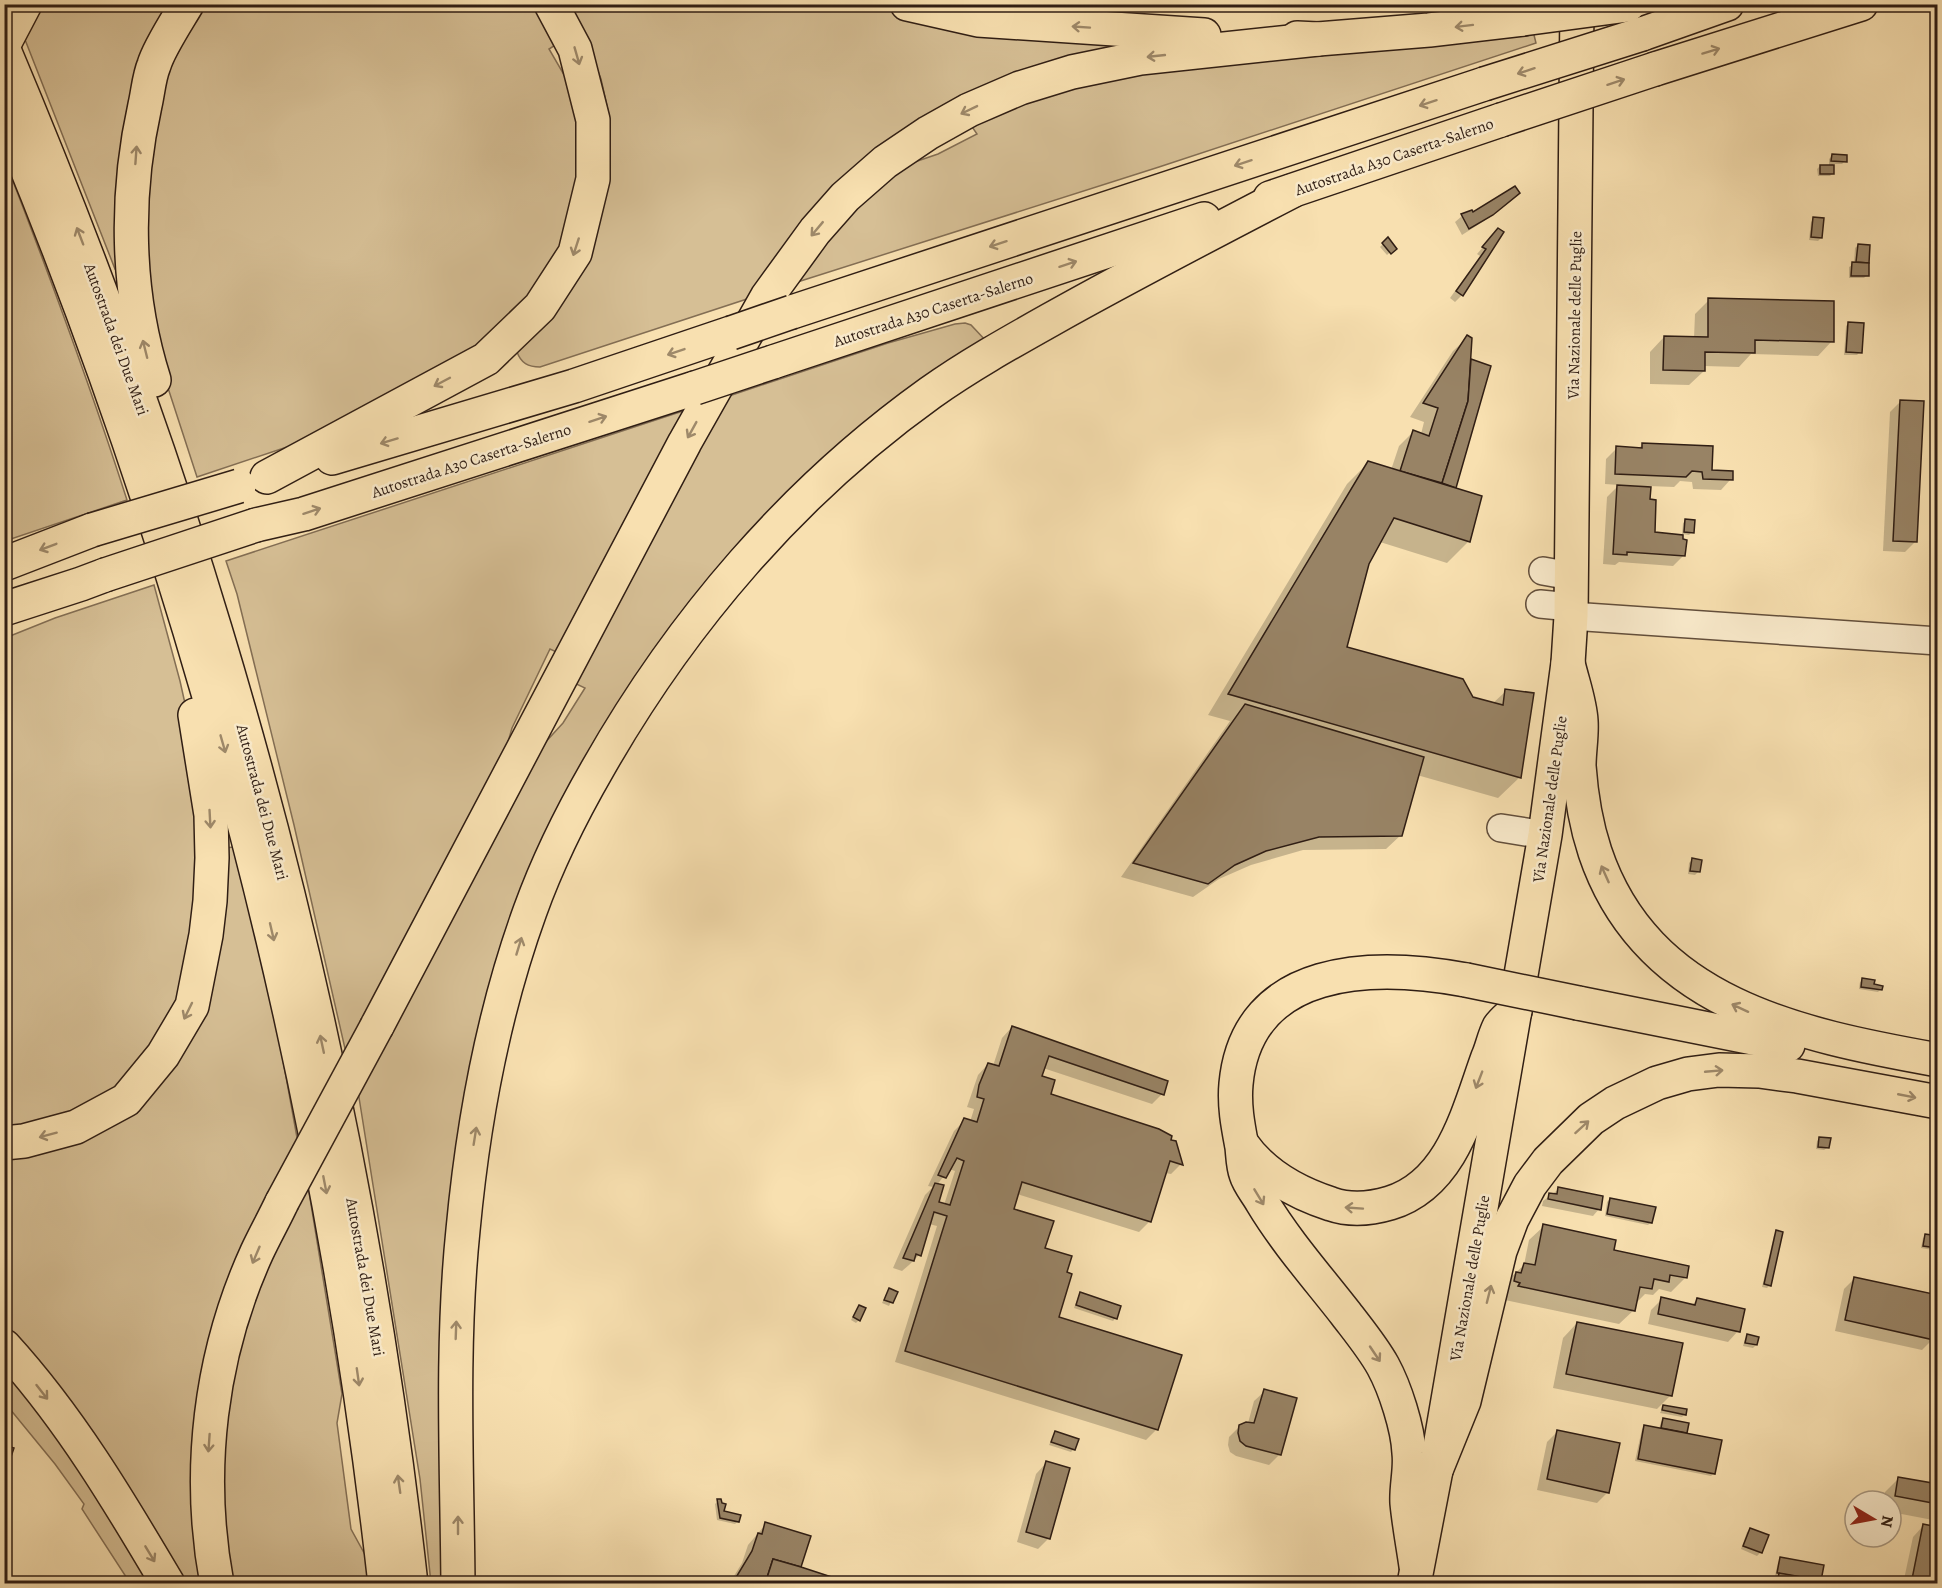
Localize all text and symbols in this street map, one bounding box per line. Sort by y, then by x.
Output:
one-way arrow [1072,21,1092,32]
one-way arrow [1455,21,1475,32]
one-way arrow [1701,45,1720,56]
one-way arrow [572,46,583,65]
one-way arrow [1146,51,1166,62]
one-way arrow [1517,66,1536,77]
one-way arrow [1606,75,1625,86]
one-way arrow [1419,98,1438,109]
one-way arrow [961,105,979,117]
street label: Autostrada A30 Caserta-Salerno [1291,113,1497,202]
one-way arrow [131,146,142,166]
one-way arrow [1234,159,1253,170]
one-way arrow [810,221,823,237]
one-way arrow [74,228,85,246]
street label: Via Nazionale delle Puglie [1563,231,1587,400]
one-way arrow [569,237,580,256]
one-way arrow [989,239,1008,250]
one-way arrow [1058,258,1077,269]
street label: Autostrada dei Due Mari [78,259,154,418]
street label: Autostrada A30 Caserta-Salerno [830,267,1036,353]
one-way arrow [139,340,151,359]
one-way arrow [667,347,686,358]
one-way arrow [434,376,451,388]
one-way arrow [588,413,607,424]
street label: Autostrada A30 Caserta-Salerno [368,418,574,504]
one-way arrow [686,421,697,439]
one-way arrow [380,436,399,447]
one-way arrow [303,505,322,516]
one-way arrow [39,542,58,553]
street label: Via Nazionale delle Puglie [1527,714,1573,885]
street label: Autostrada dei Due Mari [230,721,293,883]
one-way arrow [217,734,229,753]
one-way arrow [205,808,216,828]
one-way arrow [1598,865,1610,883]
one-way arrow [266,923,278,942]
one-way arrow [514,937,525,956]
one-way arrow [1731,1001,1749,1013]
one-way arrow [182,1002,194,1020]
one-way arrow [315,1034,327,1053]
one-way arrow [1704,1065,1724,1076]
one-way arrow [1473,1071,1484,1089]
one-way arrow [1897,1091,1916,1102]
one-way arrow [1574,1120,1589,1134]
one-way arrow [470,1127,481,1146]
one-way arrow [39,1129,58,1141]
one-way arrow [320,1175,331,1194]
one-way arrow [1254,1188,1266,1205]
street label: Via Nazionale delle Puglie [1444,1193,1495,1364]
street label: Autostrada dei Due Mari [340,1195,390,1358]
one-way arrow [1345,1202,1365,1213]
one-way arrow [250,1245,261,1264]
one-way arrow [1484,1285,1496,1304]
one-way arrow [451,1321,462,1341]
one-way arrow [1369,1345,1381,1362]
one-way arrow [353,1367,364,1386]
one-way arrow [35,1383,48,1399]
one-way arrow [203,1433,214,1453]
one-way arrow [394,1474,405,1494]
north arrow [1843,1489,1903,1549]
text: N [1875,1514,1899,1529]
one-way arrow [452,1516,464,1536]
one-way arrow [144,1545,156,1562]

